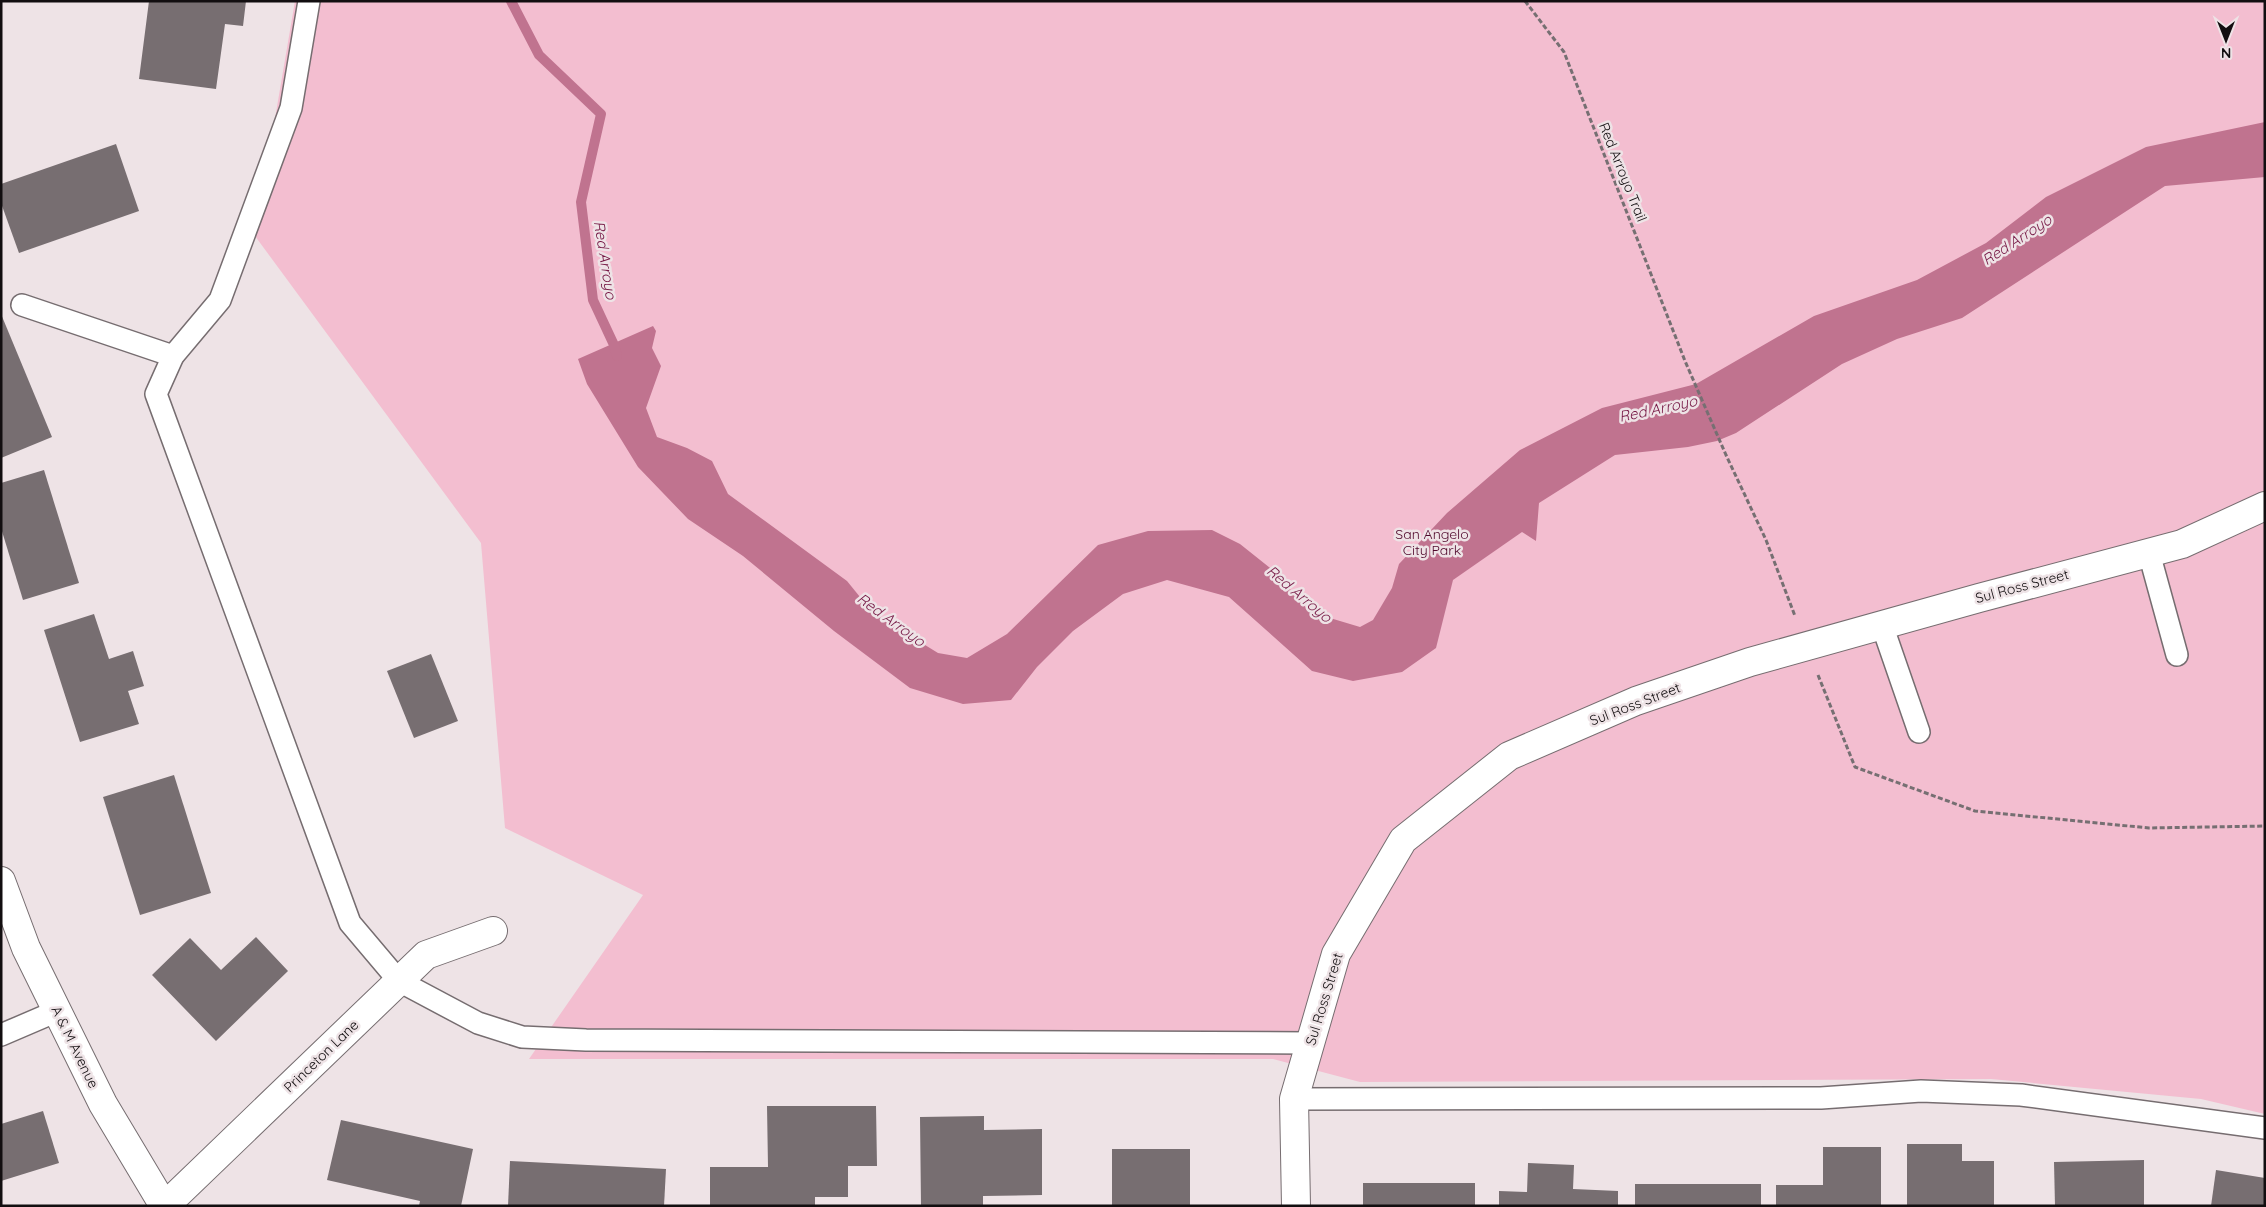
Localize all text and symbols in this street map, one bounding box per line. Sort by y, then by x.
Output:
north arrow [2201,15,2251,65]
text: N [2221,44,2231,62]
street label: Red Arroyo Trail [1595,120,1651,224]
water label: Red Arroyo [1978,210,2056,269]
water label: Red Arroyo [590,219,621,301]
water label: Red Arroyo [1617,391,1699,426]
park label: San Angelo City Park [1395,525,1469,559]
water label: Red Arroyo [1263,561,1336,627]
street label: Sul Ross Street [1973,565,2071,607]
water label: Red Arroyo [854,589,930,651]
street label: Sul Ross Street [1587,678,1683,730]
street label: Sul Ross Street [1301,950,1347,1047]
street label: A & M Avenue [47,1003,103,1091]
street label: Princeton Lane [280,1016,362,1096]

